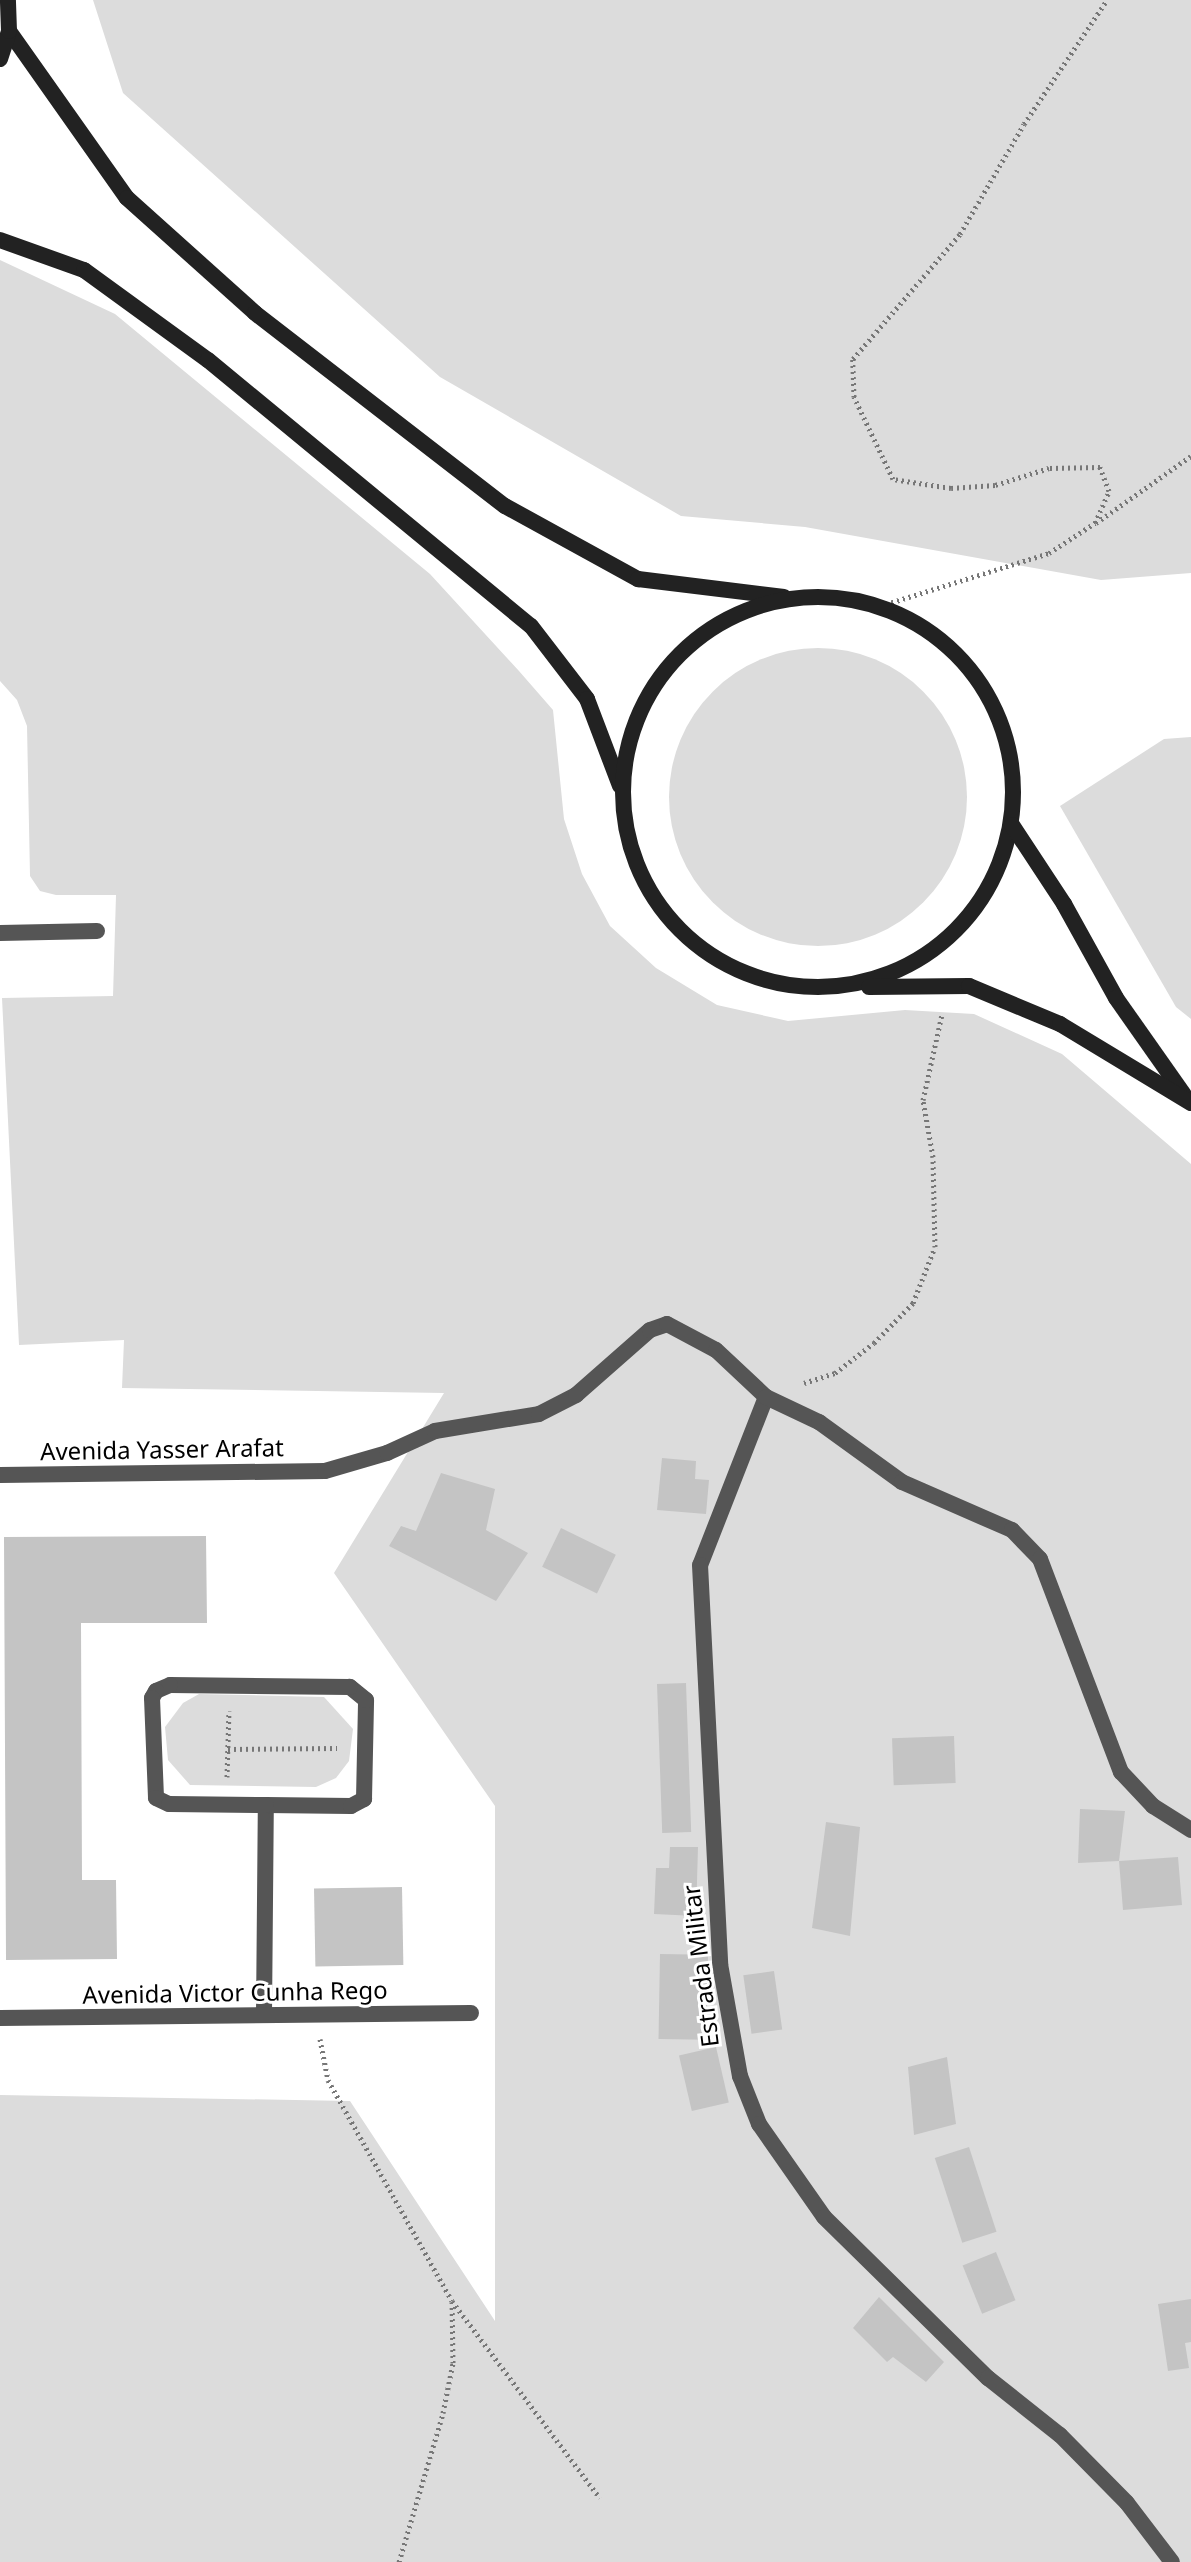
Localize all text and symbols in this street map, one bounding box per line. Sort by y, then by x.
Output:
street label: Avenida Yasser Arafat [40,1432,284,1466]
street label: Estrada Militar [676,1883,724,2049]
street label: Avenida Victor Cunha Rego [82,1975,388,2009]

